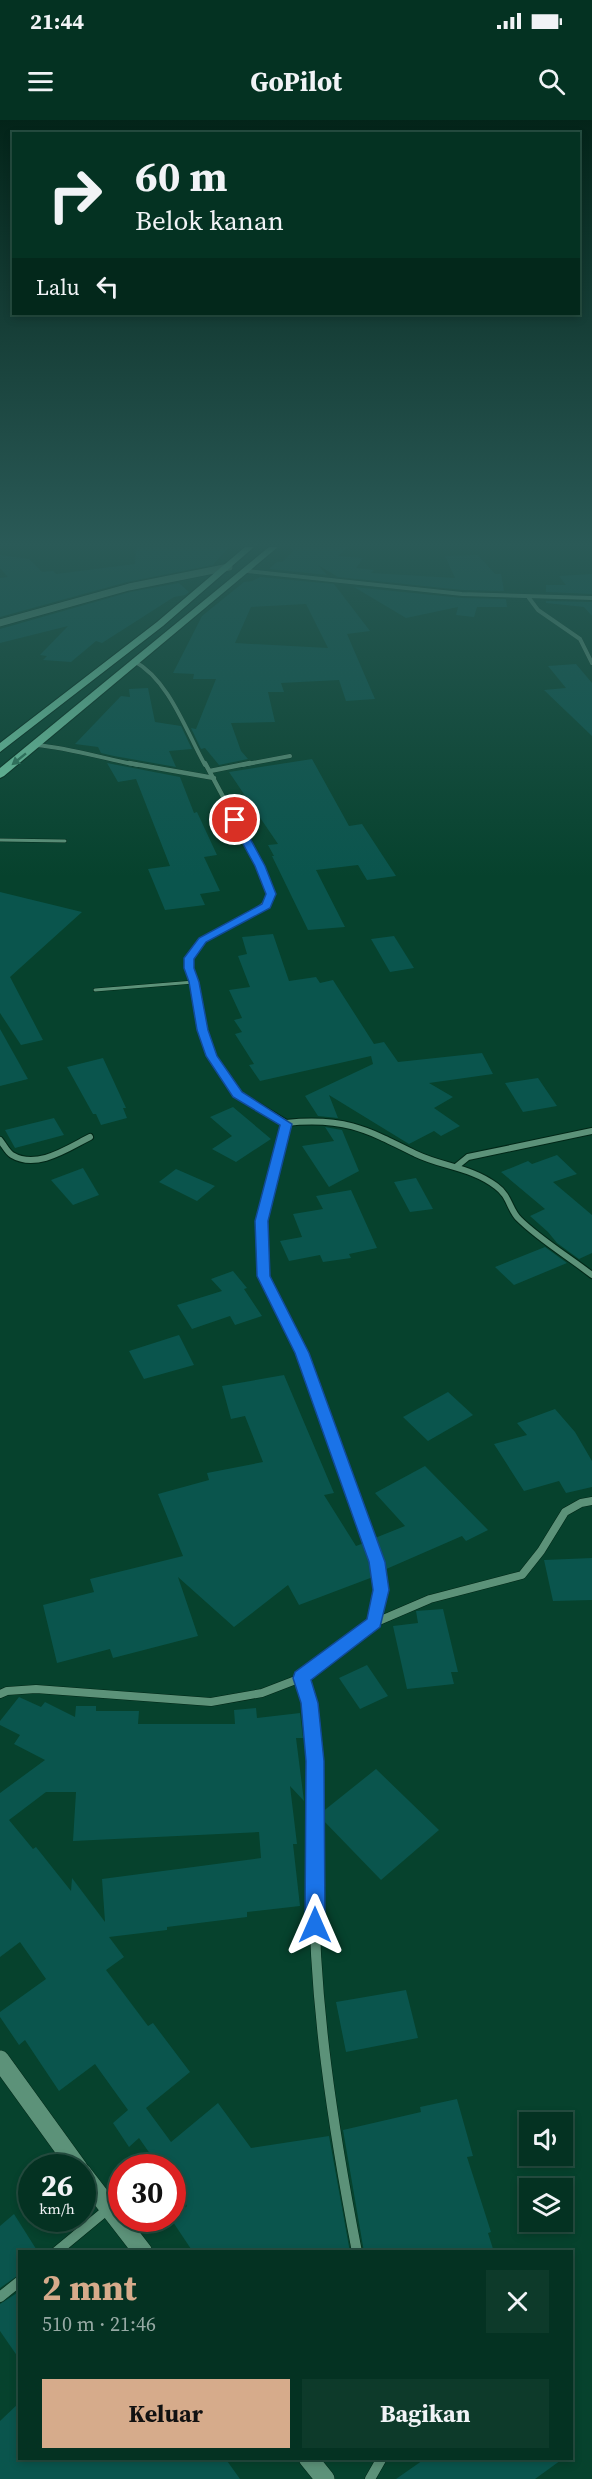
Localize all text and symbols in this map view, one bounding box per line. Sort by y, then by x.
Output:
text: 21:44 [30,6,84,36]
text: GoPilot [250,63,342,100]
icon: menu [24,65,57,98]
icon: search [535,65,568,98]
text: 60 m [135,147,228,205]
icon: right [36,156,114,234]
text: Belok kanan [135,202,284,239]
icon: left [91,270,124,303]
text: Lalu [36,272,79,302]
one-way arrow [11,752,27,765]
pin [209,794,260,845]
icon: arrive [218,803,251,836]
position arrow [283,1893,347,1957]
map controls [519,2112,573,2232]
button: sound [519,2112,573,2166]
speed limit sign: 30 [108,2154,186,2232]
text: 26 [41,2165,73,2206]
button: layers [519,2178,573,2232]
text: km/h [39,2198,75,2219]
text: 2 mnt [42,2263,137,2312]
button: close [486,2270,549,2333]
text: 510 m · 21:46 [42,2310,156,2338]
button: Keluar [42,2379,290,2448]
button: Bagikan [302,2379,549,2448]

